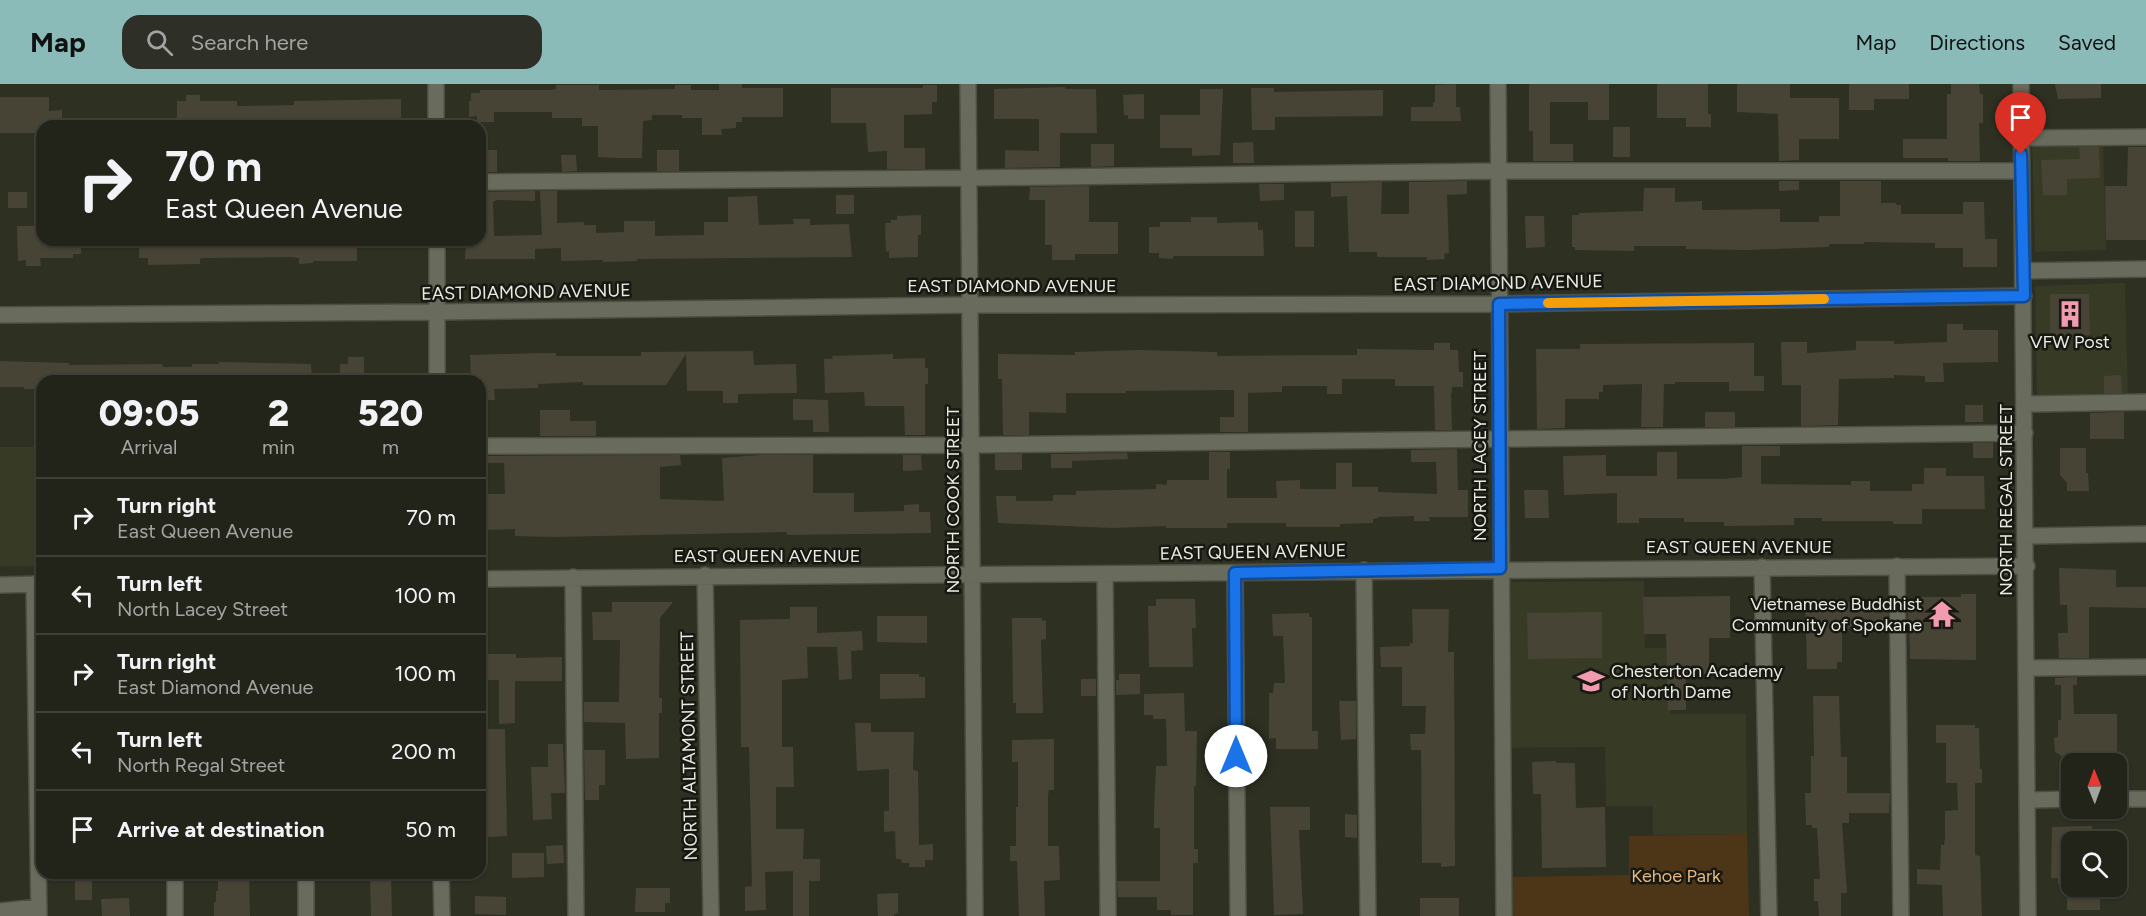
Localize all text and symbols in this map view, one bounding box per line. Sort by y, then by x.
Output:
search box [122,15,542,69]
text: Map [30,25,86,59]
icon: search [143,26,176,59]
text: Search here [191,29,308,56]
text: Map [1855,30,1896,55]
text: Directions [1929,30,2025,55]
text: Saved [2058,30,2116,55]
pin [1995,92,2046,154]
icon: arrive [2004,101,2037,134]
text: 70 m [165,141,262,192]
icon: right [66,144,144,222]
text: East Queen Avenue [165,192,403,225]
street label: EAST DIAMOND AVENUE [1393,270,1603,296]
street label: EAST DIAMOND AVENUE [907,275,1117,297]
street label: EAST DIAMOND AVENUE [421,279,631,305]
building icon: VFW Post [2055,299,2085,329]
place label: VFW Post [2030,331,2110,353]
street label: NORTH LACEY STREET [1469,351,1491,541]
text: 09:05 [99,392,199,435]
text: 2 [268,392,289,435]
text: 520 [358,392,423,435]
street label: NORTH REGAL STREET [1995,404,2017,596]
street label: NORTH COOK STREET [942,407,964,593]
text: Arrival [121,435,177,459]
text: min [262,435,295,459]
text: m [382,435,399,459]
text: Turn right [117,492,216,519]
icon: right [66,501,99,534]
text: 70 m [406,504,456,531]
text: East Queen Avenue [117,519,293,543]
street label: EAST QUEEN AVENUE [1646,536,1832,558]
street label: EAST QUEEN AVENUE [1160,539,1346,565]
street label: EAST QUEEN AVENUE [674,545,860,567]
text: Turn left [117,570,203,597]
icon: left [66,579,99,612]
text: 100 m [395,582,456,609]
place label: Vietnamese Buddhist Community of Spokane [1732,593,1922,636]
text: North Lacey Street [117,597,288,621]
temple icon: Vietnamese Buddhist Community of Spokane [1927,599,1957,629]
street label: NORTH ALTAMONT STREET [676,631,702,861]
text: Turn right [117,648,216,675]
icon: right [66,657,99,690]
text: 100 m [395,660,456,687]
place label: Chesterton Academy of North Dame [1611,660,1783,703]
school or university icon: Chesterton Academy of North Dame [1576,666,1606,696]
text: East Diamond Avenue [117,675,314,699]
position arrow [1204,724,1268,788]
text: Turn left [117,726,203,753]
icon: left [66,735,99,768]
text: 200 m [391,738,456,765]
text: North Regal Street [117,753,285,777]
north arrow [2061,753,2127,819]
map controls [2061,753,2127,897]
icon: arrive [66,813,99,846]
text: Arrive at destination [117,816,325,843]
text: 50 m [405,816,456,843]
button: search [2061,831,2127,897]
park label: Kehoe Park [1631,865,1721,887]

